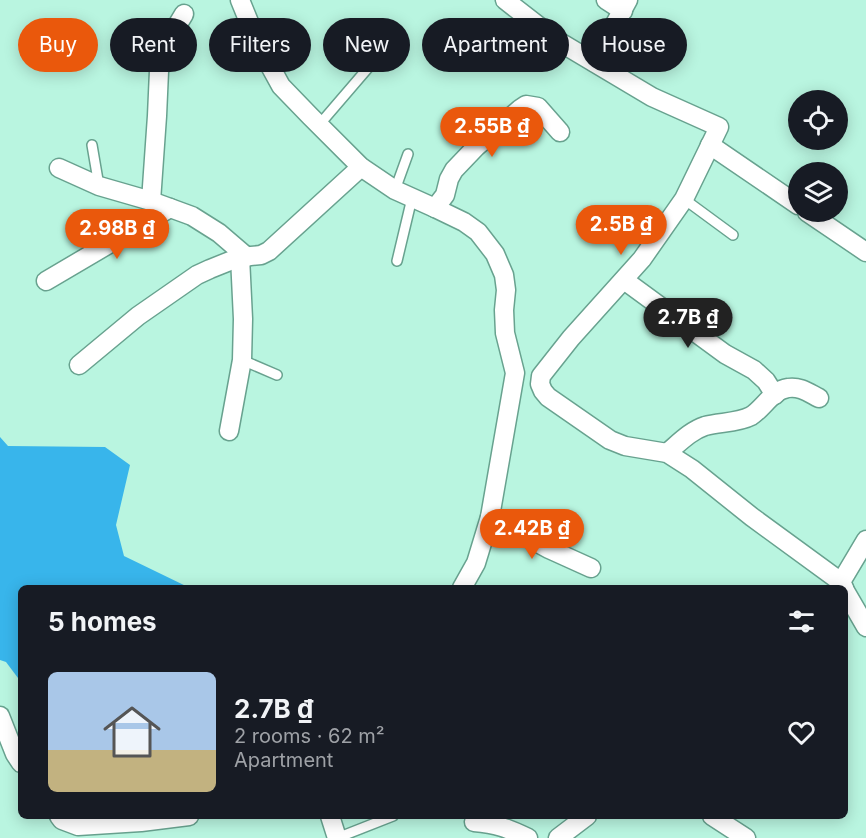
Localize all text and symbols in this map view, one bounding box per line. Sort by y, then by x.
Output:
chip: Buy [18,18,98,72]
chip: Rent [110,18,197,72]
chip: Filters [209,18,311,72]
chip: New [323,18,410,72]
chip: Apartment [422,18,569,72]
chip: House [581,18,687,72]
map controls [788,90,848,222]
button: locate [788,90,848,150]
pin: 2.55B ₫ [437,107,547,158]
text: 2.55B ₫ [454,114,530,138]
button: layers [788,162,848,222]
pin: 2.5B ₫ [572,205,670,256]
pin: 2.98B ₫ [62,209,172,260]
text: 2.5B ₫ [590,212,652,236]
text: 2.98B ₫ [79,216,155,240]
pin: 2.7B ₫ [639,298,737,349]
text: 2.7B ₫ [658,305,718,329]
pin: 2.42B ₫ [477,509,587,560]
text: 2.42B ₫ [494,516,570,540]
icon: filters [785,605,818,638]
text: 5 homes [48,606,157,637]
text: 2.7B ₫ [234,693,313,724]
icon: home [96,696,168,768]
icon: heart [785,716,818,749]
text: 2 rooms · 62 m² [234,724,385,748]
text: Apartment [234,748,333,772]

